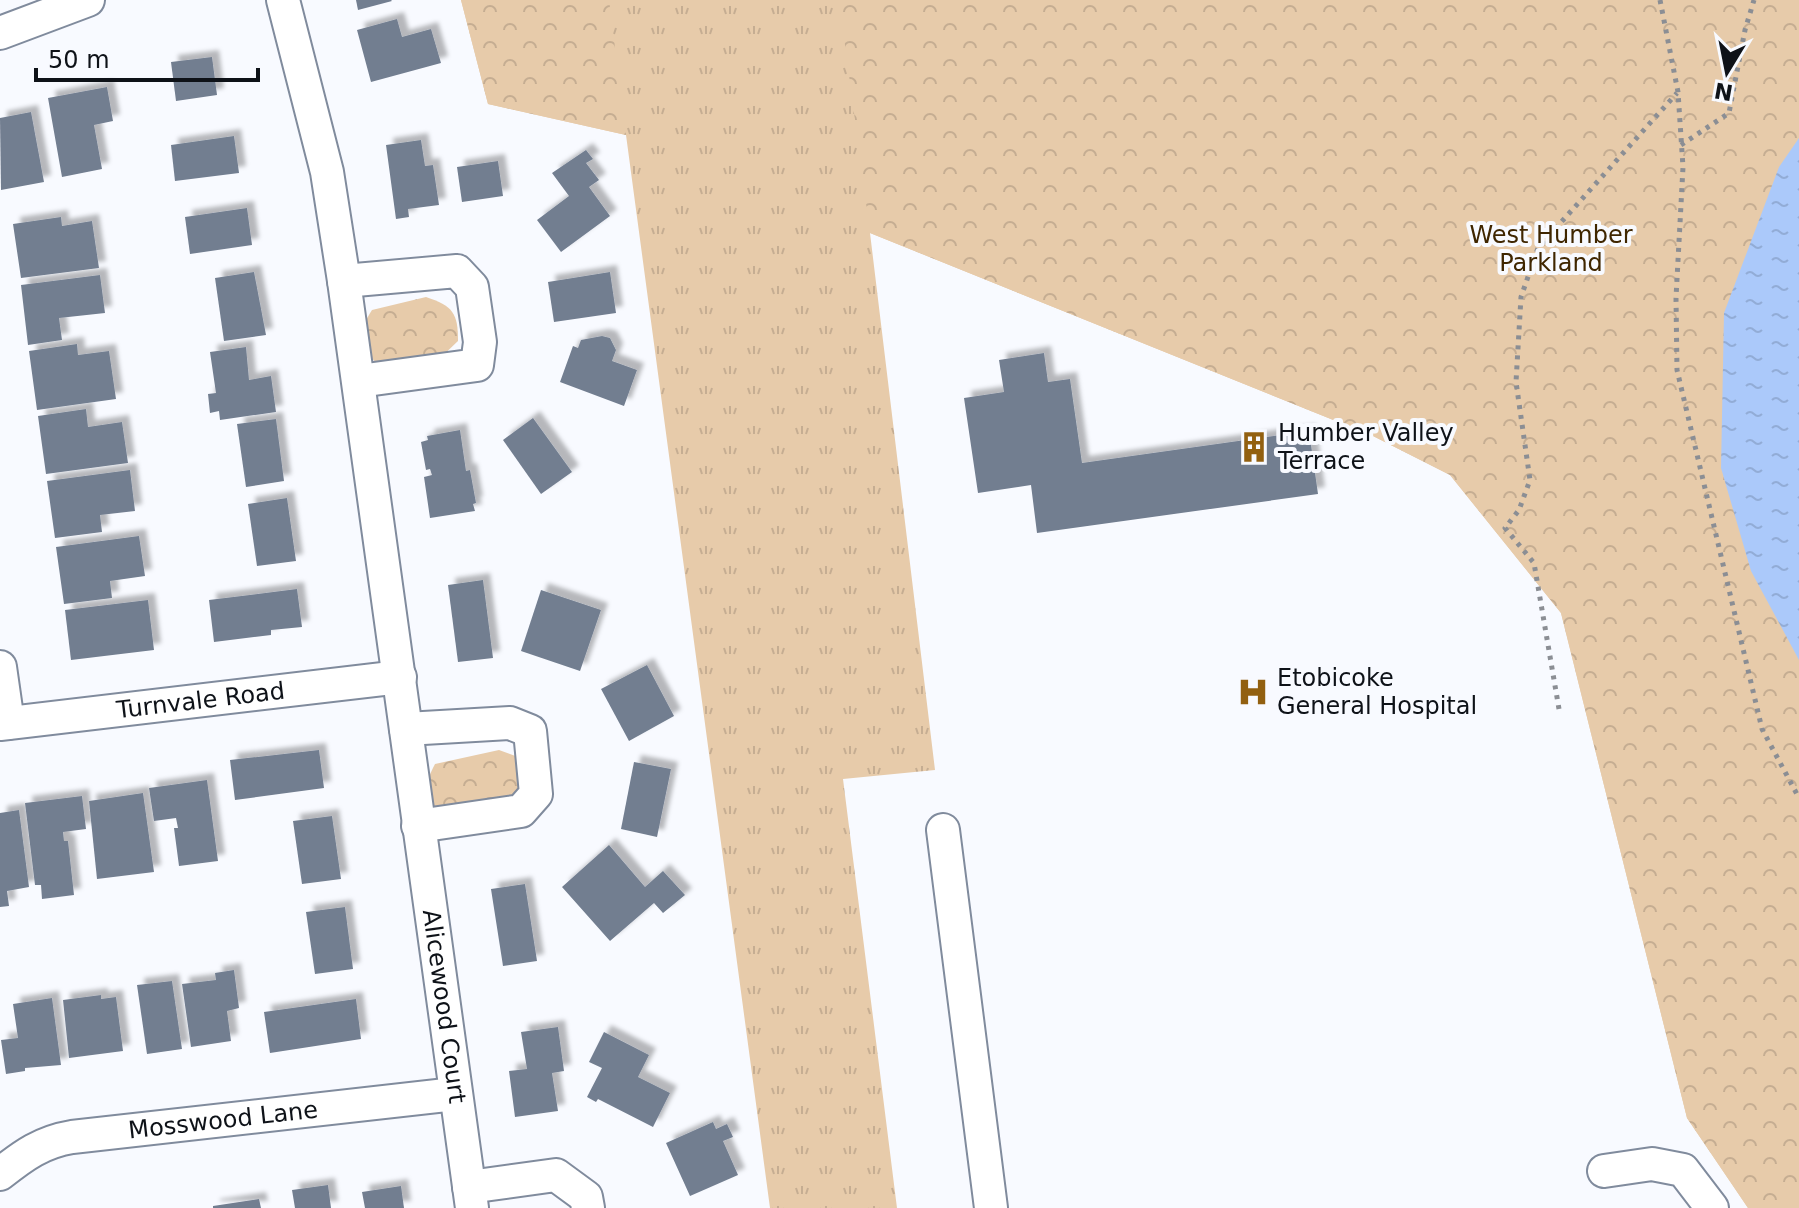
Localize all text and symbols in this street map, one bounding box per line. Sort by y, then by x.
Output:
scale bar [36,32,258,82]
north arrow [1687,32,1767,112]
text: 50 m [48,46,110,74]
text: N [1712,77,1735,105]
park label: West Humber Parkland [1469,221,1633,277]
place label: Humber Valley Terrace [1277,419,1454,475]
building icon: Humber Valley Terrace [1237,430,1271,464]
place label: Etobicoke General Hospital [1277,664,1477,720]
hospital icon: Etobicoke General Hospital [1236,675,1270,709]
street label: Turnvale Road [114,677,286,724]
street label: Alicewood Court [417,907,471,1105]
street label: Mosswood Lane [127,1096,319,1145]

